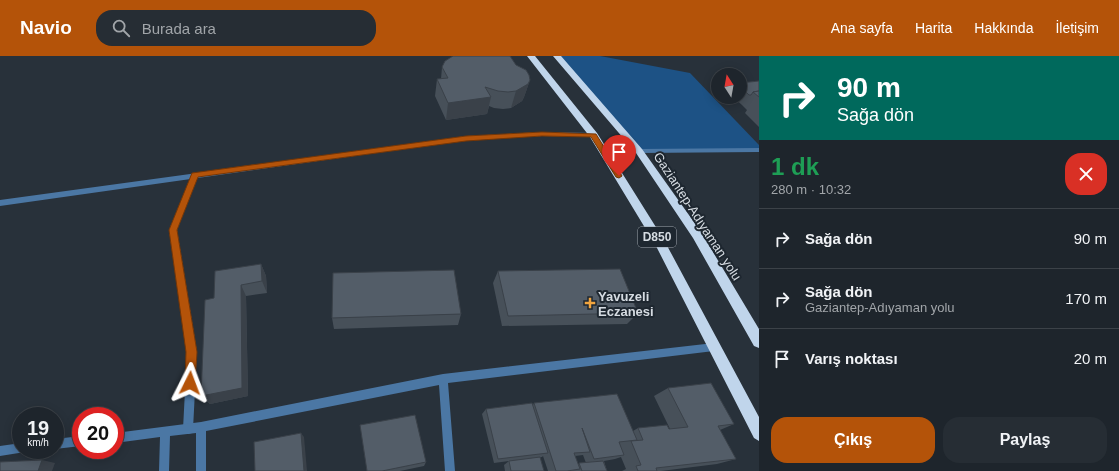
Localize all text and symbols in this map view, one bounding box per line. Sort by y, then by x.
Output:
search box [96,10,376,46]
text: Navio [20,17,72,38]
icon: search [110,17,132,39]
text: Burada ara [142,20,216,37]
text: Ana sayfa [831,20,893,36]
text: Harita [915,20,952,36]
text: Hakkında [974,20,1033,36]
text: İletişim [1055,20,1099,36]
north arrow [711,68,747,104]
map controls [711,68,747,104]
icon: right [771,72,823,124]
text: 90 m [837,72,901,103]
text: Sağa dön [837,105,914,125]
pin [602,135,636,176]
icon: arrive [608,141,630,163]
street label: Gaziantep-Adıyaman yolu [651,149,745,283]
text: 1 dk [771,153,819,180]
button: close [1065,153,1107,195]
text: 280 m · 10:32 [771,182,851,197]
road number: D850 [638,227,676,247]
icon: right [771,228,793,250]
text: Sağa dön [805,230,873,247]
text: 90 m [1074,230,1107,247]
text: Sağa dön [805,283,873,300]
icon: right [771,288,793,310]
place label: Yavuzeli Eczanesi [598,289,654,319]
text: 170 m [1065,290,1107,307]
marker: Yavuzeli Eczanesi [585,298,595,308]
text: Gaziantep-Adıyaman yolu [805,300,955,315]
icon: arrive [771,348,793,370]
text: Varış noktası [805,350,898,367]
text: 20 m [1074,350,1107,367]
position arrow [169,362,211,404]
speed limit sign: 20 [72,407,124,459]
text: 19 [27,417,49,439]
button: Çıkış [771,417,935,463]
button: Paylaş [943,417,1107,463]
text: km/h [27,437,49,448]

